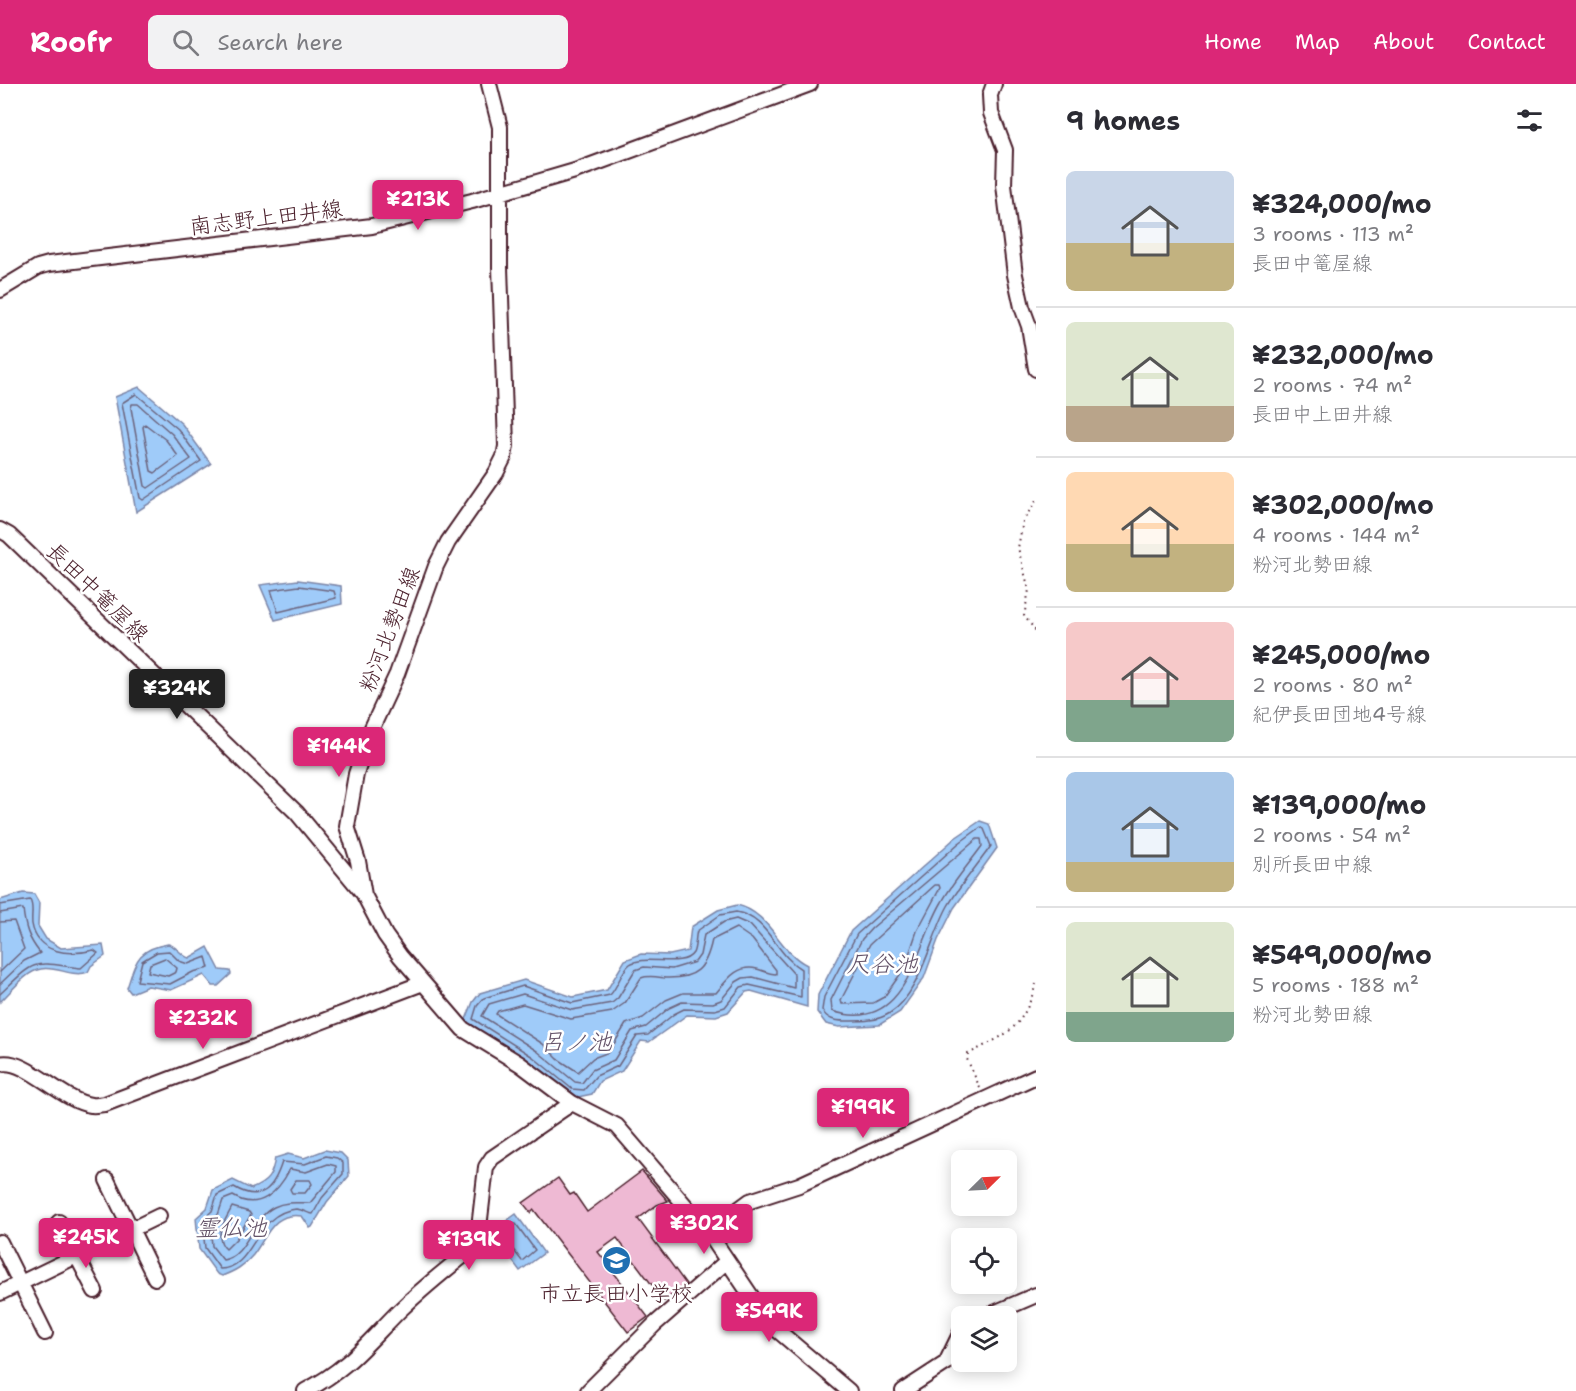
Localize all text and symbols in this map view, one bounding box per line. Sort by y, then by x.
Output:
search box [148,15,568,69]
text: Roofr [30,23,112,61]
icon: search [169,26,202,59]
text: Search here [217,28,343,57]
text: Home [1204,28,1262,56]
text: Map [1295,28,1340,56]
text: About [1373,28,1434,56]
text: Contact [1467,28,1546,56]
text: 9 homes [1066,103,1180,138]
icon: filters [1513,104,1546,137]
pin: ¥213K [376,180,460,231]
text: ¥213K [386,186,450,212]
text: ¥324,000/mo [1252,186,1432,221]
street label: 南志野上田井線 [188,194,344,241]
icon: home [1114,195,1186,267]
text: 3 rooms · 113 m² [1252,221,1414,247]
text: 長田中篭屋線 [1252,250,1372,276]
text: ¥232,000/mo [1252,337,1434,372]
icon: home [1114,346,1186,418]
text: 2 rooms · 74 m² [1252,372,1412,398]
text: 長田中上田井線 [1252,401,1392,427]
text: ¥302,000/mo [1252,487,1434,522]
icon: home [1114,496,1186,568]
text: 4 rooms · 144 m² [1252,522,1420,548]
street label: 長田中篭屋線 [40,536,155,649]
text: 粉河北勢田線 [1252,551,1372,577]
street label: 粉河北勢田線 [352,562,427,696]
text: ¥245,000/mo [1252,637,1430,672]
icon: home [1114,646,1186,718]
pin: ¥324K [135,669,219,720]
text: 2 rooms · 80 m² [1252,672,1413,698]
text: ¥324K [143,675,211,701]
text: 紀伊長田団地4号線 [1252,701,1426,727]
pin: ¥144K [297,727,381,778]
text: ¥144K [307,733,371,759]
text: ¥139,000/mo [1252,787,1426,822]
icon: home [1114,796,1186,868]
text: 2 rooms · 54 m² [1252,822,1411,848]
text: 別所長田中線 [1252,851,1372,877]
text: ¥549,000/mo [1252,937,1432,972]
icon: home [1114,946,1186,1018]
water label: 尺谷池 [846,948,919,980]
text: 5 rooms · 188 m² [1252,972,1419,998]
pin: ¥232K [161,999,245,1050]
text: 粉河北勢田線 [1252,1001,1372,1027]
text: ¥232K [169,1005,237,1031]
water label: 呂ノ池 [540,1026,613,1058]
pin: ¥199K [821,1088,905,1139]
text: ¥199K [831,1094,895,1120]
north arrow [951,1150,1017,1216]
map controls [951,1150,1017,1372]
pin: ¥302K [662,1204,746,1255]
text: ¥302K [670,1210,738,1236]
water label: 霊仏池 [195,1212,268,1244]
pin: ¥245K [44,1218,128,1269]
pin: ¥139K [427,1220,511,1271]
text: ¥245K [53,1224,119,1250]
text: ¥139K [437,1226,501,1252]
button: locate [951,1228,1017,1294]
school or university icon: 市立長田小学校 [600,1245,632,1277]
place label: 市立長田小学校 [539,1279,693,1308]
pin: ¥549K [727,1292,811,1343]
text: ¥549K [735,1298,803,1324]
button: layers [951,1306,1017,1372]

